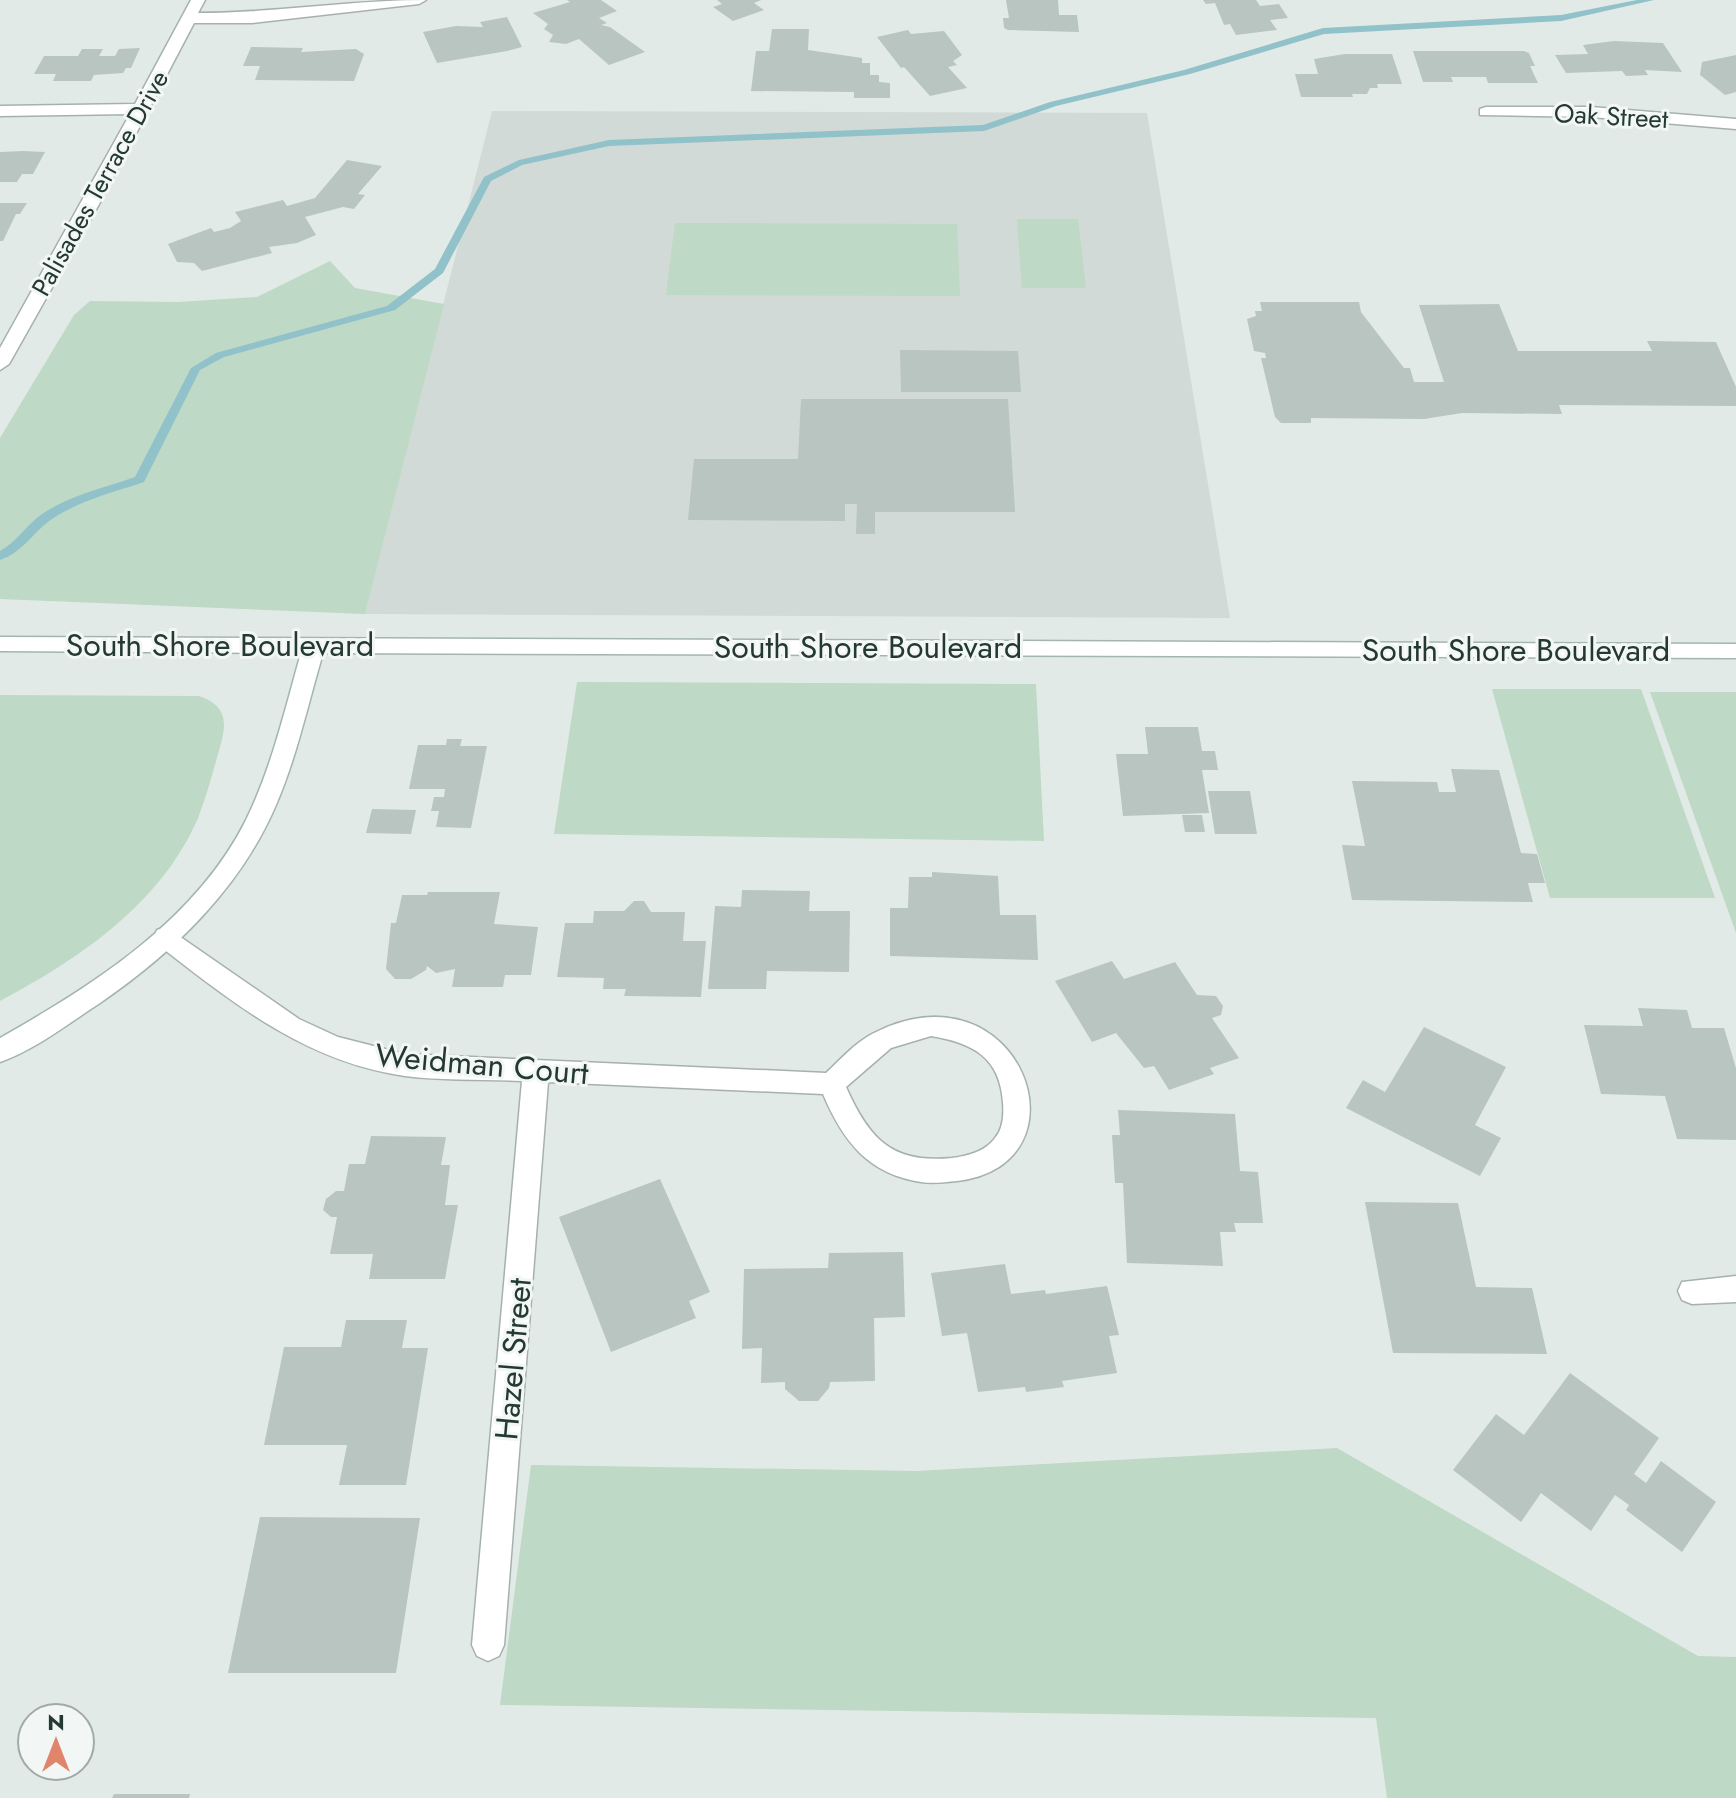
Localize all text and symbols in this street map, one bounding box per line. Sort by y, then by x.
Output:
street label: Palisades Terrace Drive [22,63,178,303]
street label: Oak Street [1553,94,1670,138]
street label: South Shore Boulevard [66,622,374,668]
street label: South Shore Boulevard [714,624,1022,670]
street label: South Shore Boulevard [1362,627,1670,673]
street label: Weidman Court [374,1032,591,1096]
street label: Hazel Street [483,1276,543,1442]
north arrow [16,1702,96,1782]
text: N [47,1706,65,1738]

